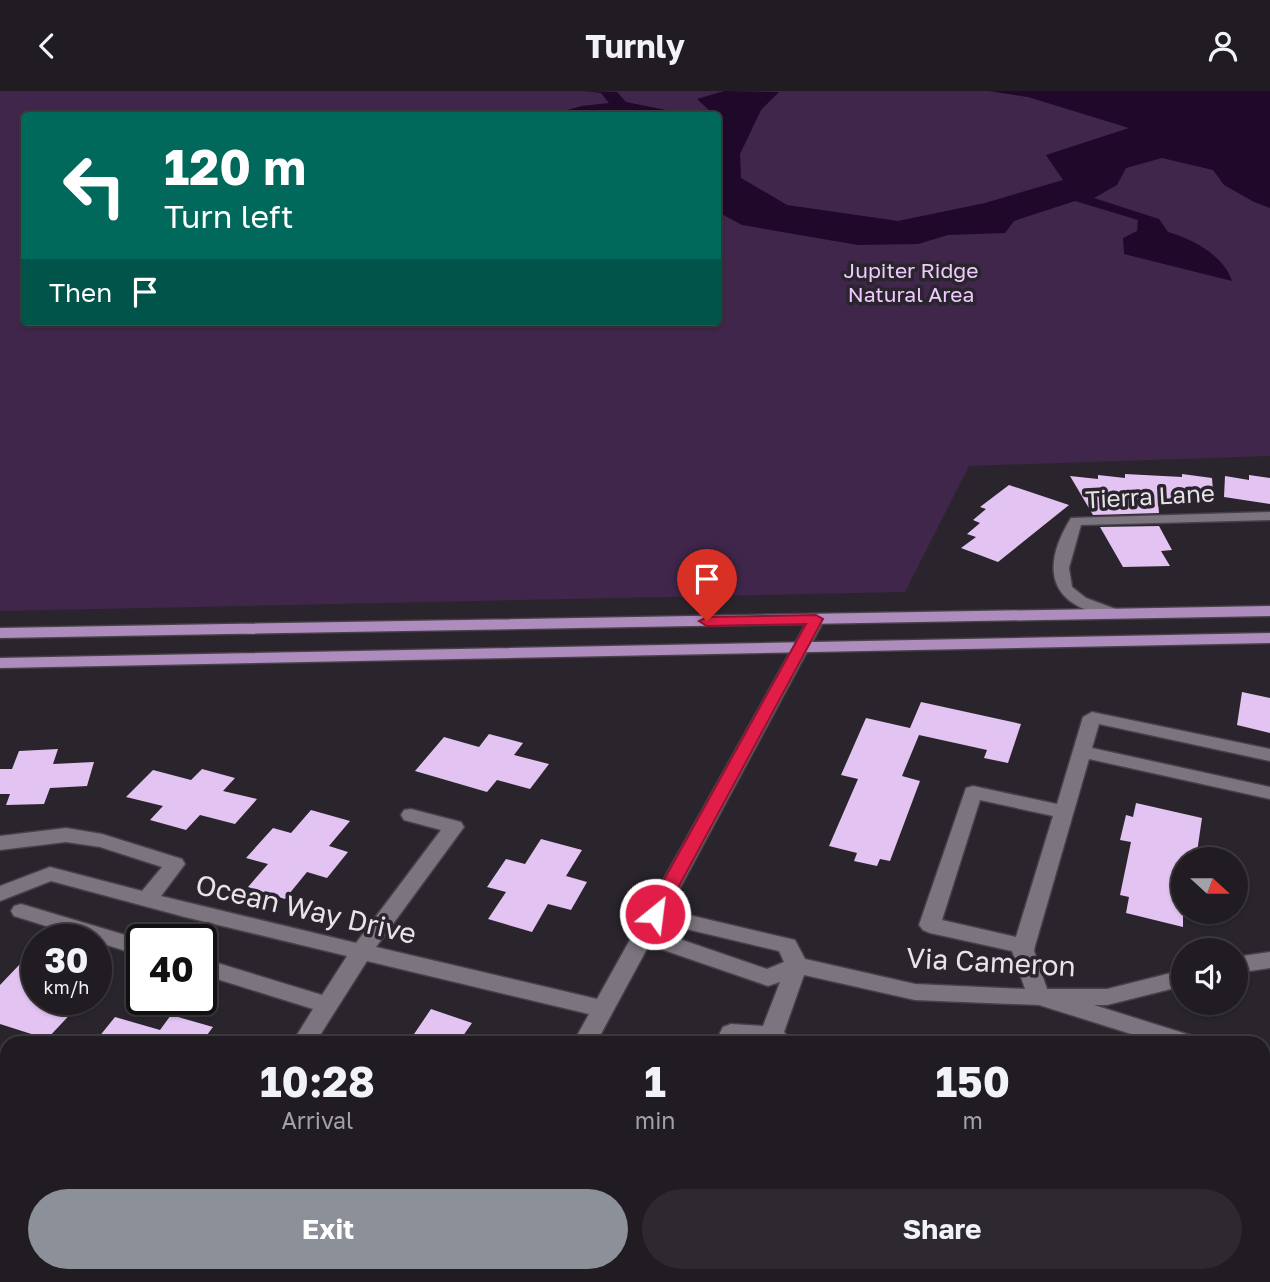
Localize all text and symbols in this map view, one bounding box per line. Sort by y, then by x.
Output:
icon: back [28,27,66,65]
text: Turnly [585,27,685,65]
icon: person [1204,27,1242,65]
text: 120 m [164,137,306,196]
icon: left [49,140,140,231]
text: Turn left [164,197,293,235]
park label: Jupiter Ridge Natural Area [844,257,978,307]
icon: arrive [126,273,164,311]
text: Then [49,277,112,308]
street label: Tierra Lane [1085,478,1215,513]
pin [677,549,737,621]
icon: arrive [688,560,726,598]
north arrow [1171,847,1248,924]
map controls [1171,847,1248,1015]
street label: Ocean Way Drive [193,867,420,950]
position arrow [618,877,692,951]
speed limit sign: 40 [126,924,217,1015]
button: sound [1171,938,1248,1015]
text: 30 [44,939,89,981]
street label: Via Cameron [905,941,1077,982]
text: km/h [44,976,89,998]
text: 10:28 [260,1056,375,1106]
text: 1 [644,1056,666,1106]
text: 150 [935,1056,1010,1106]
text: Arrival [281,1106,353,1134]
text: min [635,1106,675,1134]
text: m [963,1106,983,1134]
button: Exit [28,1189,628,1269]
button: Share [642,1189,1242,1269]

